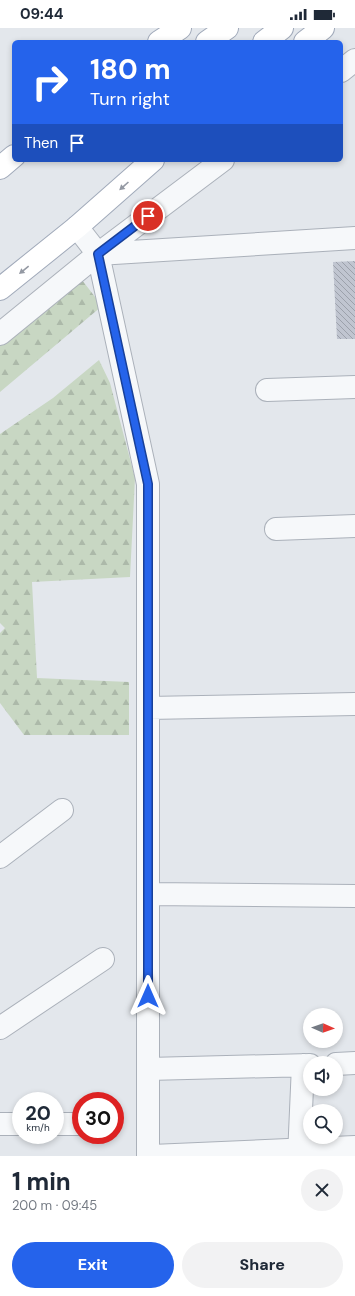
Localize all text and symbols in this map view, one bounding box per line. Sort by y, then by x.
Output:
text: 09:44 [20,4,63,24]
text: 180 m [90,51,171,88]
icon: right [24,56,76,108]
text: Turn right [90,87,170,111]
icon: arrive [66,132,88,154]
text: Then [24,133,58,153]
one-way arrow [119,181,129,191]
pin [131,199,165,233]
icon: arrive [137,205,159,227]
one-way arrow [19,265,30,274]
position arrow [127,975,169,1017]
north arrow [303,1008,343,1048]
map controls [303,1008,343,1144]
button: sound [303,1056,343,1096]
speed limit sign: 30 [72,1092,124,1144]
text: 20 [25,1100,51,1126]
button: search [303,1104,343,1144]
text: km/h [26,1121,50,1134]
text: 1 min [12,1166,71,1197]
button: close [301,1169,343,1211]
text: 200 m · 09:45 [12,1197,97,1214]
button: Exit [12,1242,174,1288]
button: Share [182,1242,343,1288]

